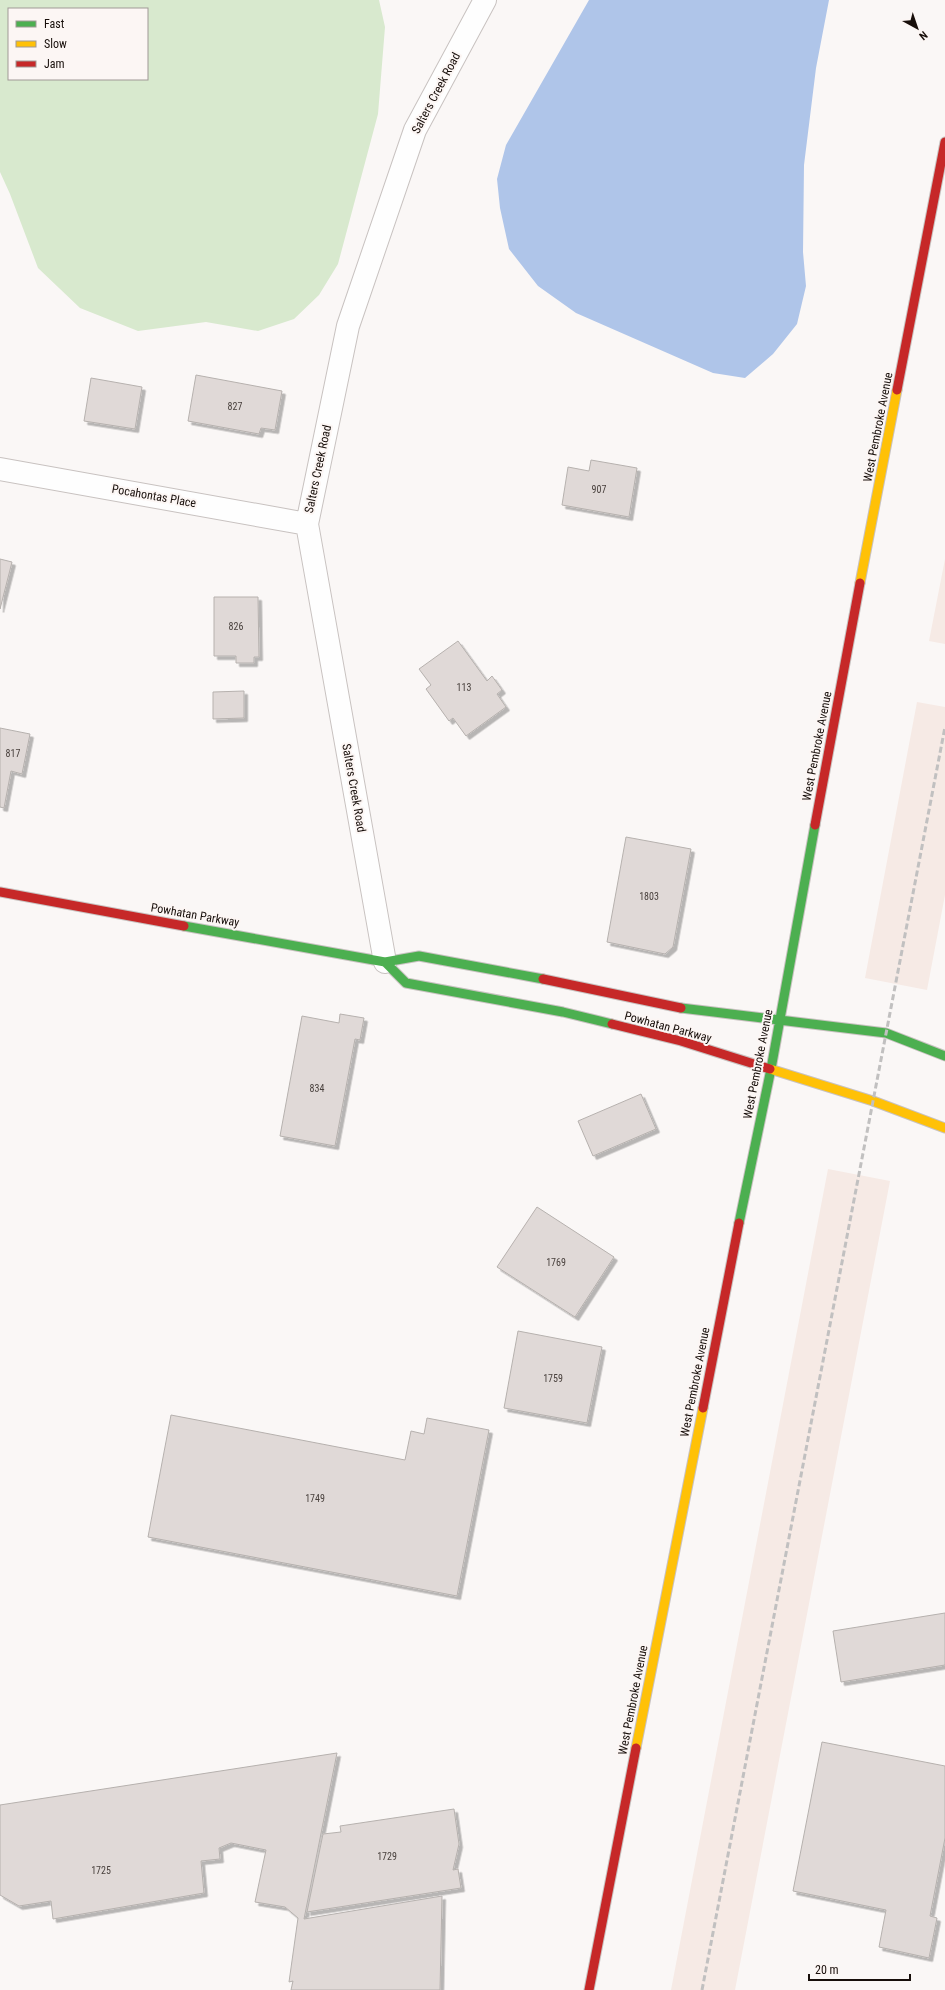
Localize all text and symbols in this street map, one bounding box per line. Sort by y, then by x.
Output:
legend [8,8,148,80]
north arrow [897,8,937,48]
text: Fast [44,17,65,31]
text: N [916,28,930,43]
text: Slow [44,37,67,51]
street label: Salters Creek Road [409,50,463,136]
text: Jam [44,57,65,71]
street label: West Pembroke Avenue [861,371,896,483]
house number: 827 [228,401,242,412]
street label: Salters Creek Road [302,424,334,514]
street label: Pocahontas Place [111,482,198,510]
house number: 907 [592,484,606,495]
house number: 826 [229,621,243,632]
house number: 113 [457,682,471,693]
street label: West Pembroke Avenue [800,690,835,802]
street label: Salters Creek Road [339,743,369,833]
house number: 817 [6,748,20,759]
house number: 1803 [639,891,659,902]
street label: Powhatan Parkway [150,900,240,930]
street label: West Pembroke Avenue [741,1008,776,1120]
street label: Powhatan Parkway [623,1009,713,1045]
house number: 834 [310,1083,324,1094]
house number: 1769 [546,1257,566,1268]
street label: West Pembroke Avenue [678,1326,713,1438]
house number: 1759 [543,1373,563,1384]
house number: 1749 [305,1493,325,1504]
street label: West Pembroke Avenue [616,1644,651,1756]
house number: 1729 [377,1851,397,1862]
house number: 1725 [91,1865,111,1876]
scale bar [809,1956,910,1982]
text: 20 m [815,1963,839,1977]

